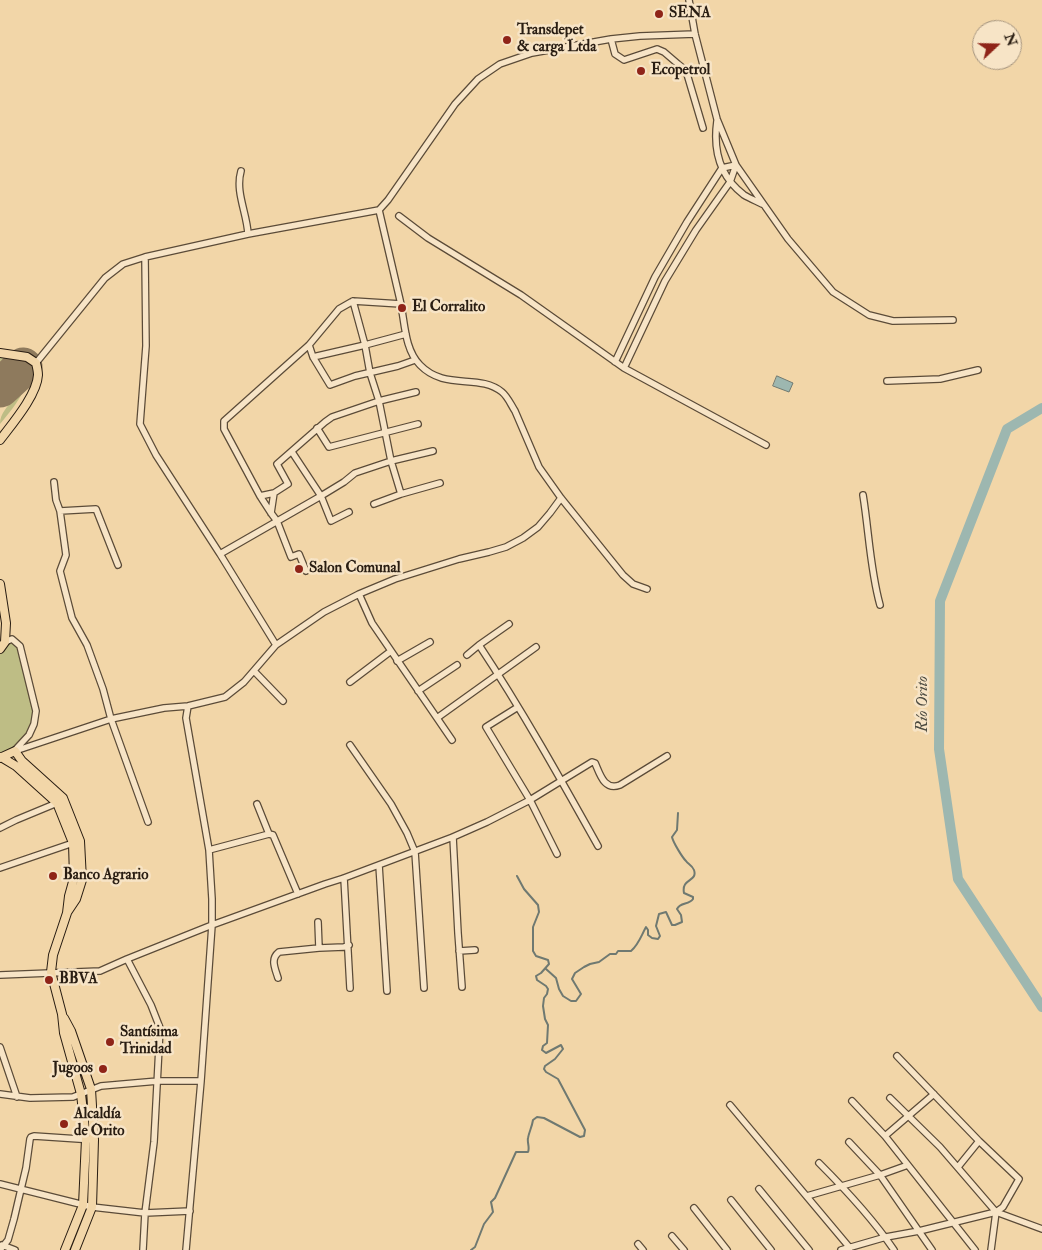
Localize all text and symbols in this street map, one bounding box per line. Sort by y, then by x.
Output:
place label: SENA [669,5,711,23]
marker: SENA [653,8,665,20]
north arrow [972,20,1022,70]
place label: Transdepet & carga Ltda [517,22,596,57]
text: N [1000,31,1021,49]
marker: Transdepet & carga Ltda [501,34,513,46]
place label: Ecopetrol [651,62,710,80]
marker: Ecopetrol [635,65,647,77]
place label: El Corralito [412,299,485,317]
marker: El Corralito [396,302,408,314]
place label: Salon Comunal [309,560,401,578]
marker: Salon Comunal [293,563,305,575]
water label: Río Orito [914,676,934,732]
place label: Banco Agrario [63,867,148,885]
marker: Banco Agrario [47,870,59,882]
place label: BBVA [59,971,98,989]
marker: BBVA [43,974,55,986]
place label: Santísima Trinidad [120,1024,178,1059]
marker: Santísima Trinidad [104,1036,116,1048]
place label: Jugoos [53,1060,93,1078]
marker: Jugoos [97,1063,109,1075]
place label: Alcaldía de Orito [74,1106,125,1141]
marker: Alcaldía de Orito [58,1118,70,1130]

